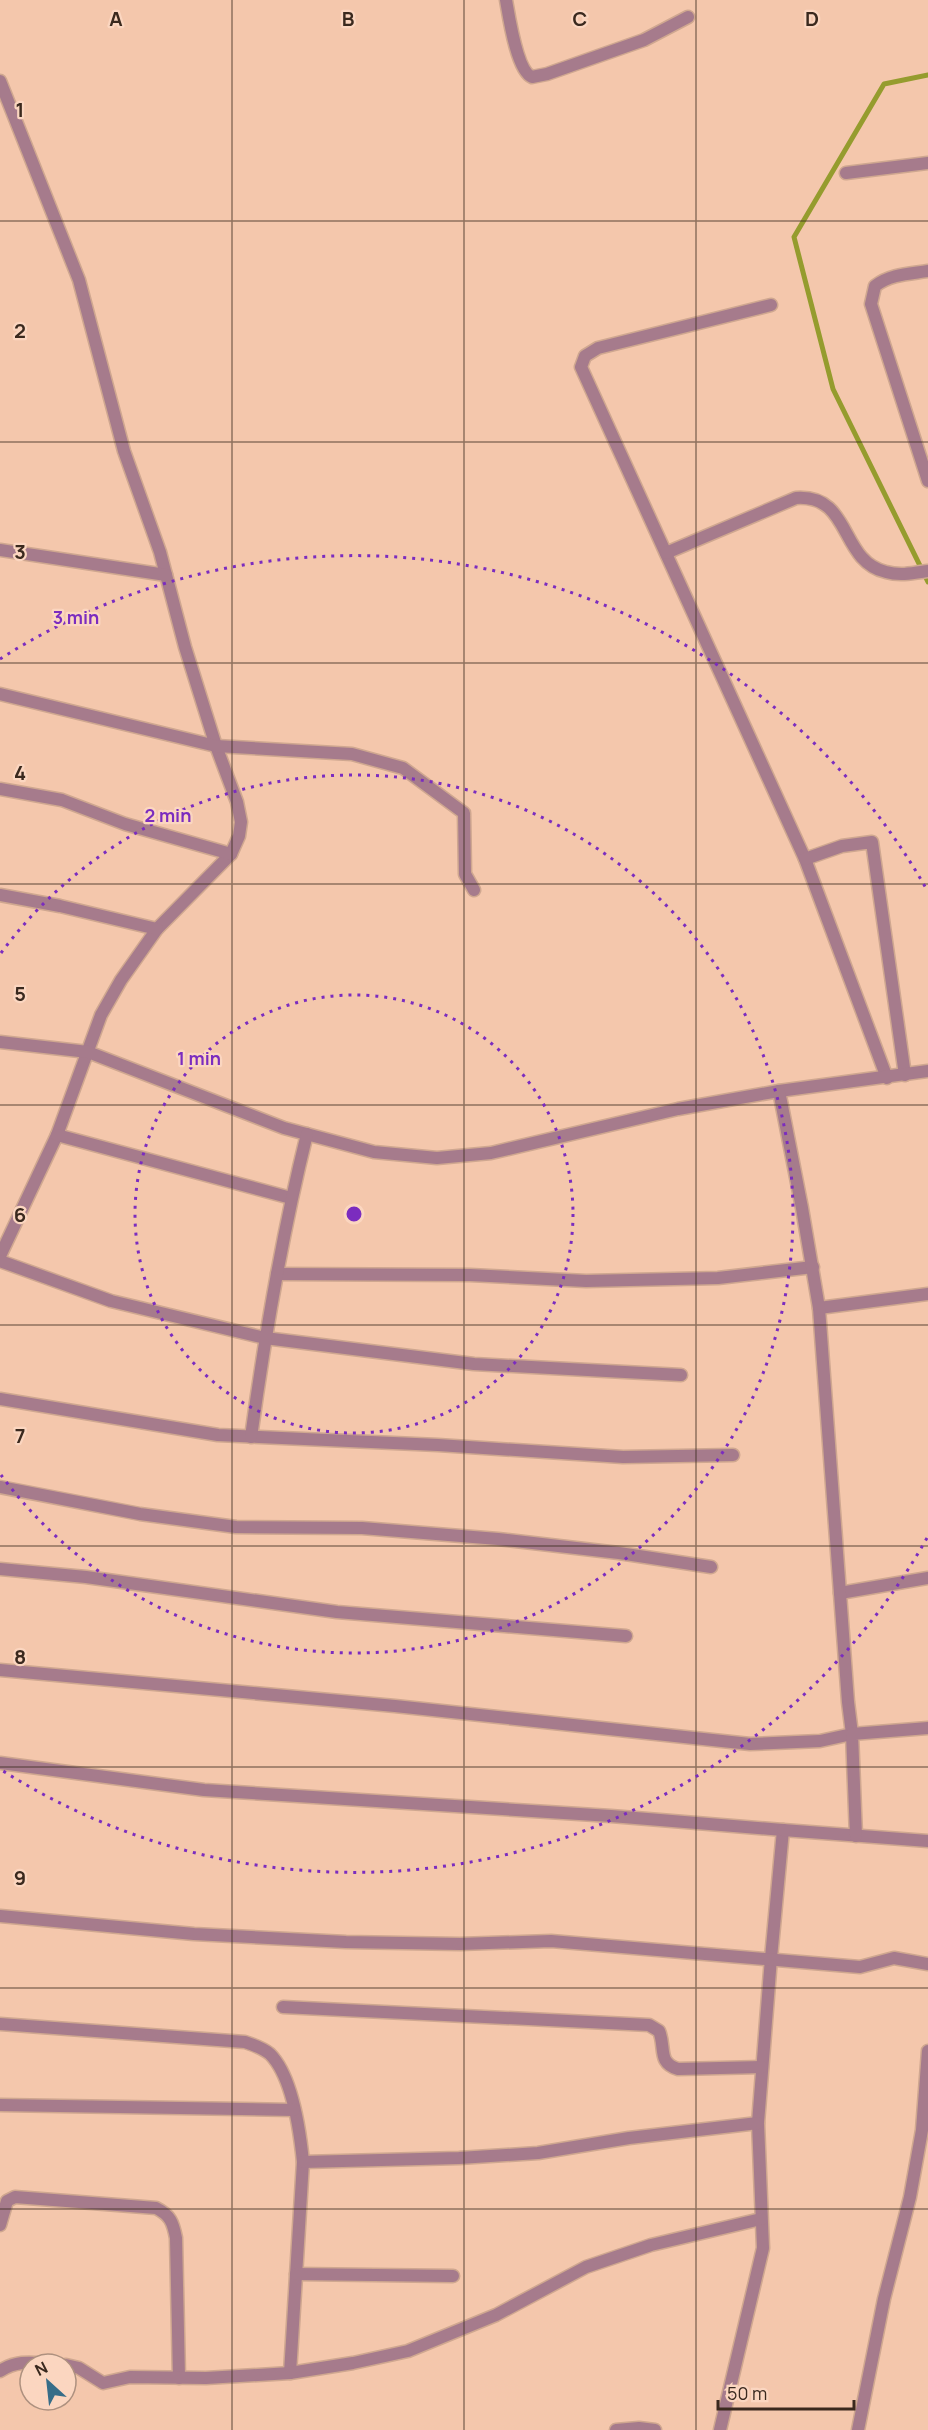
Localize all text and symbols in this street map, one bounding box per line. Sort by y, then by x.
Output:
text: A [109,5,123,32]
text: B [342,5,355,32]
text: C [573,5,587,32]
text: D [805,5,819,32]
text: 1 [16,96,24,123]
text: 2 [14,317,26,344]
text: 3 [14,538,26,565]
text: 3 min [53,605,99,629]
text: 4 [14,759,26,786]
text: 2 min [145,803,191,827]
text: 5 [14,980,26,1007]
text: 1 min [177,1046,221,1070]
text: 6 [14,1201,26,1228]
centre of rings [344,1204,364,1224]
text: 7 [15,1422,25,1449]
text: 8 [14,1643,26,1670]
text: 9 [14,1864,26,1891]
north arrow [18,2352,78,2412]
text: N [31,2356,51,2381]
scale bar [718,2373,854,2411]
text: 50 m [727,2381,767,2405]

